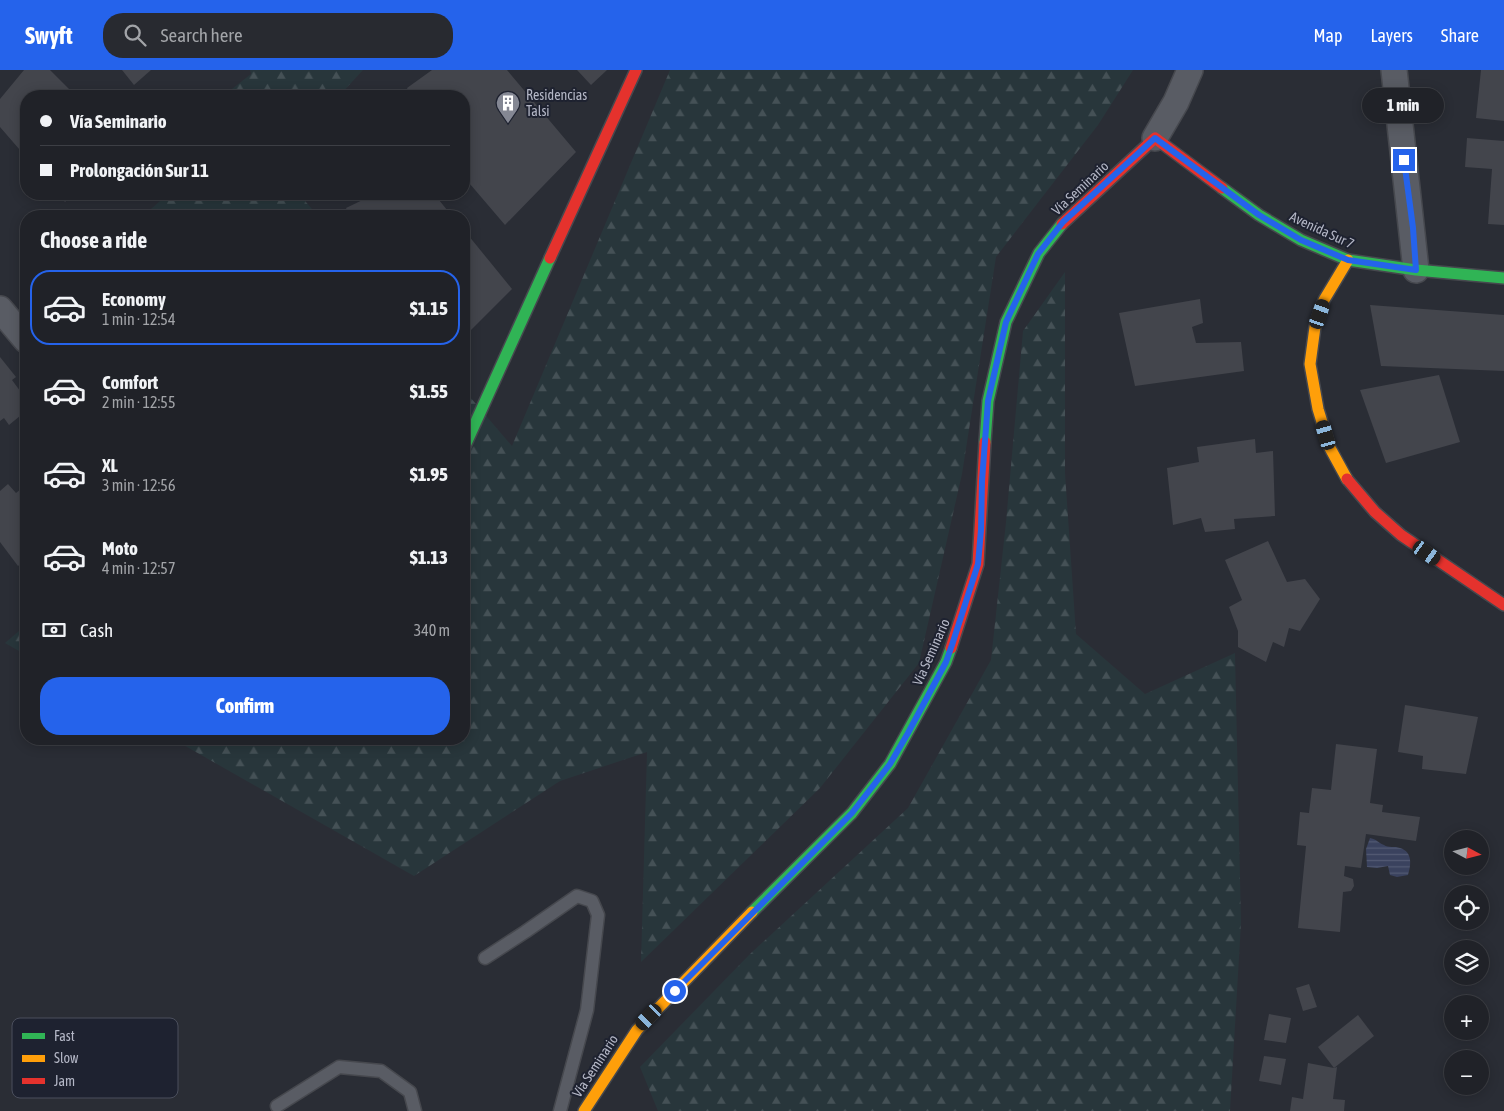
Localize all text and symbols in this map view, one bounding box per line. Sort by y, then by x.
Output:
search box [103,13,453,58]
icon: search [121,21,149,49]
text: Swyft [25,22,73,49]
text: Search here [161,24,243,46]
text: Map [1313,25,1342,46]
text: Layers [1370,25,1413,46]
text: Share [1441,25,1479,46]
place label: Residencias Talsi [526,87,587,119]
callout: 1 min [1363,88,1445,122]
building icon: Residencias Talsi [495,90,521,124]
text: 1 min [1387,96,1419,114]
text: Vía Seminario [70,110,167,132]
route end [1393,149,1415,171]
street label: Vía Seminario [1048,158,1112,218]
text: Prolongación Sur 11 [70,159,209,181]
street label: Avenida Sur 7 [1287,208,1357,252]
text: Choose a ride [40,227,147,253]
icon: car [42,285,87,330]
text: Economy [102,288,166,310]
text: $1.15 [410,297,448,319]
car [1308,297,1331,331]
text: 1 min · 12:54 [102,310,175,328]
icon: car [42,368,87,413]
text: Comfort [102,371,158,393]
text: $1.55 [410,380,448,402]
text: 2 min · 12:55 [102,393,175,411]
car [1314,419,1337,451]
icon: car [42,451,87,496]
text: XL [102,454,118,476]
text: $1.95 [410,463,448,485]
text: 3 min · 12:56 [102,476,175,494]
icon: car [42,534,87,579]
text: Moto [102,537,138,559]
car [1410,538,1443,568]
text: $1.13 [410,546,448,568]
text: 4 min · 12:57 [102,559,175,577]
icon: cash [40,616,68,644]
street label: Vía Seminario [909,616,953,688]
text: Cash [80,619,113,641]
text: 340 m [414,621,450,639]
button: Confirm [40,677,450,735]
north arrow [1444,830,1489,875]
map controls [1444,830,1489,1095]
button: locate [1444,885,1489,930]
button: layers [1444,940,1489,985]
route start [664,980,686,1002]
button: + [1444,995,1489,1040]
car [633,1001,664,1033]
legend [12,1018,178,1098]
text: Fast [54,1028,75,1044]
street label: Vía Seminario [569,1032,621,1100]
text: Slow [54,1050,79,1066]
button: − [1444,1050,1489,1095]
text: Jam [54,1073,75,1089]

